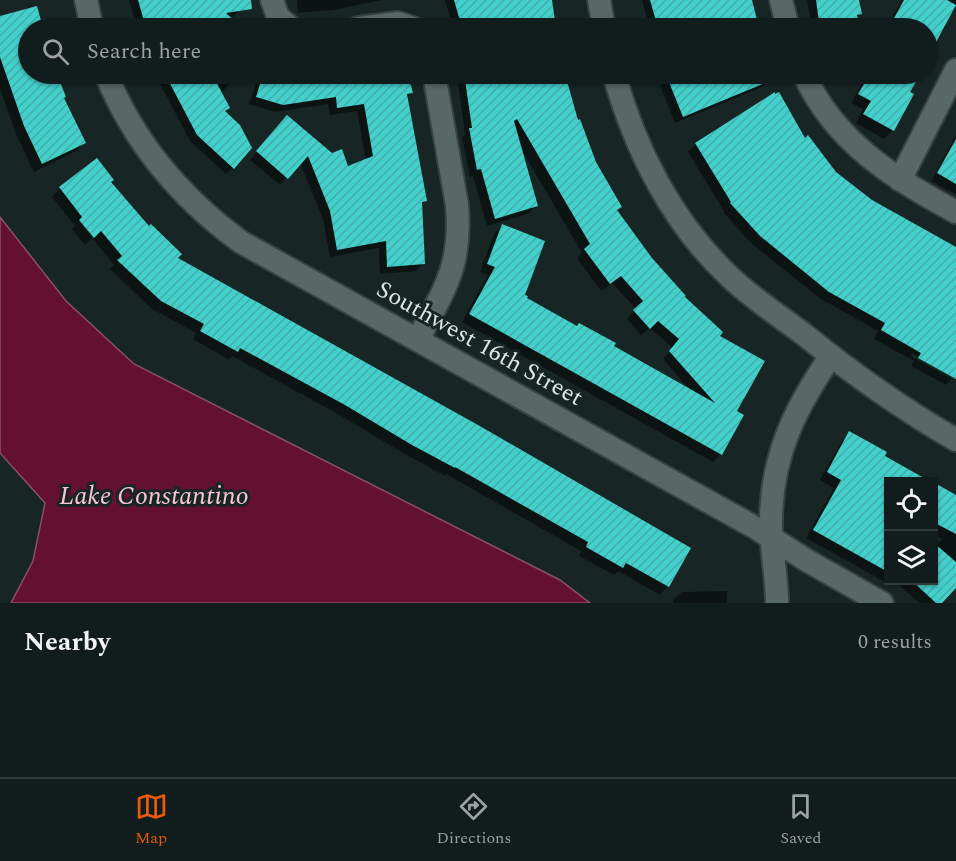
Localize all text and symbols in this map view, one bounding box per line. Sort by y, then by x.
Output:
search box [18,18,938,84]
icon: search [39,35,72,68]
text: Search here [87,35,201,68]
street label: Southwest 16th Street [369,272,590,416]
water label: Lake Constantino [59,476,249,516]
map controls [884,477,938,585]
button: locate [884,477,938,531]
button: layers [884,531,938,585]
text: Nearby [24,622,110,662]
text: 0 results [858,627,932,657]
tab: Map [135,790,168,850]
tab: Directions [437,790,511,850]
tab: Saved [780,790,821,850]

